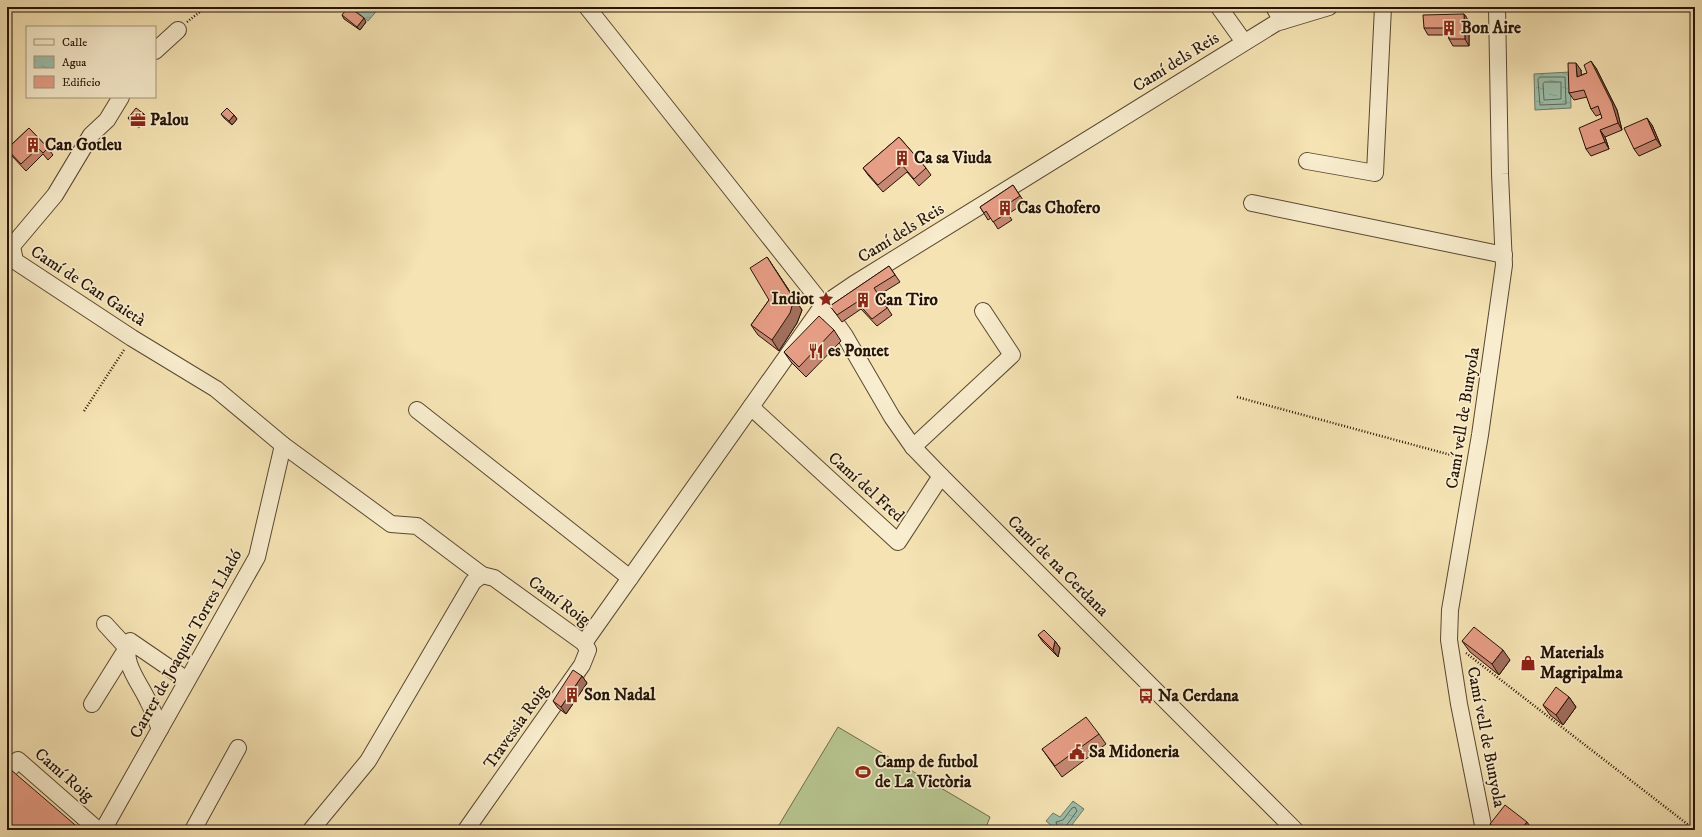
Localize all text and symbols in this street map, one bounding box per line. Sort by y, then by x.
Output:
place label: Bon Aire [1461,17,1521,39]
building icon: Bon Aire [1440,19,1458,37]
legend [26,26,156,98]
street label: Camí dels Reis [1129,27,1223,97]
text: Calle [62,35,87,50]
text: Agua [62,55,87,70]
text: Edificio [62,75,101,90]
place label: Palou [150,109,189,131]
office icon: Palou [129,111,147,129]
place label: Can Gotleu [45,134,122,156]
building icon: Can Gotleu [24,136,42,154]
place label: Ca sa Viuda [914,147,992,169]
building icon: Ca sa Viuda [893,149,911,167]
place label: Cas Chofero [1017,197,1100,219]
street label: Camí dels Reis [854,198,948,268]
building icon: Cas Chofero [996,199,1014,217]
street label: Camí de Can Gaietà [26,241,150,332]
place label: Indiot [772,288,815,310]
place label: Can Tiro [875,289,938,311]
place icon: Indiot [817,290,835,308]
building icon: Can Tiro [854,291,872,309]
place label: es Pontet [828,340,889,362]
restaurant icon: es Pontet [807,342,825,360]
street label: Camí vell de Bunyola [1441,345,1485,490]
street label: Camí del Fred [823,447,909,527]
street label: Camí de na Cerdana [1003,511,1114,622]
street label: Carrer de Joaquín Torres Lladó [125,546,247,742]
street label: Camí Roig [524,571,595,631]
place label: Materials Magripalma [1540,642,1623,684]
shop icon: Materials Magripalma [1519,654,1537,672]
street label: Camí vell de Bunyola [1462,665,1511,810]
street label: Travessia Roig [479,680,553,773]
place label: Son Nadal [584,684,656,706]
place label: Na Cerdana [1158,685,1240,707]
building icon: Son Nadal [563,686,581,704]
bus stop icon: Na Cerdana [1137,687,1155,705]
place label: Sa Midoneria [1089,741,1180,763]
street label: Camí Roig [30,743,99,807]
public building icon: Sa Midoneria [1068,743,1086,761]
place label: Camp de futbol de La Victòria [875,751,979,793]
sports icon: Camp de futbol de La Victòria [854,763,872,781]

